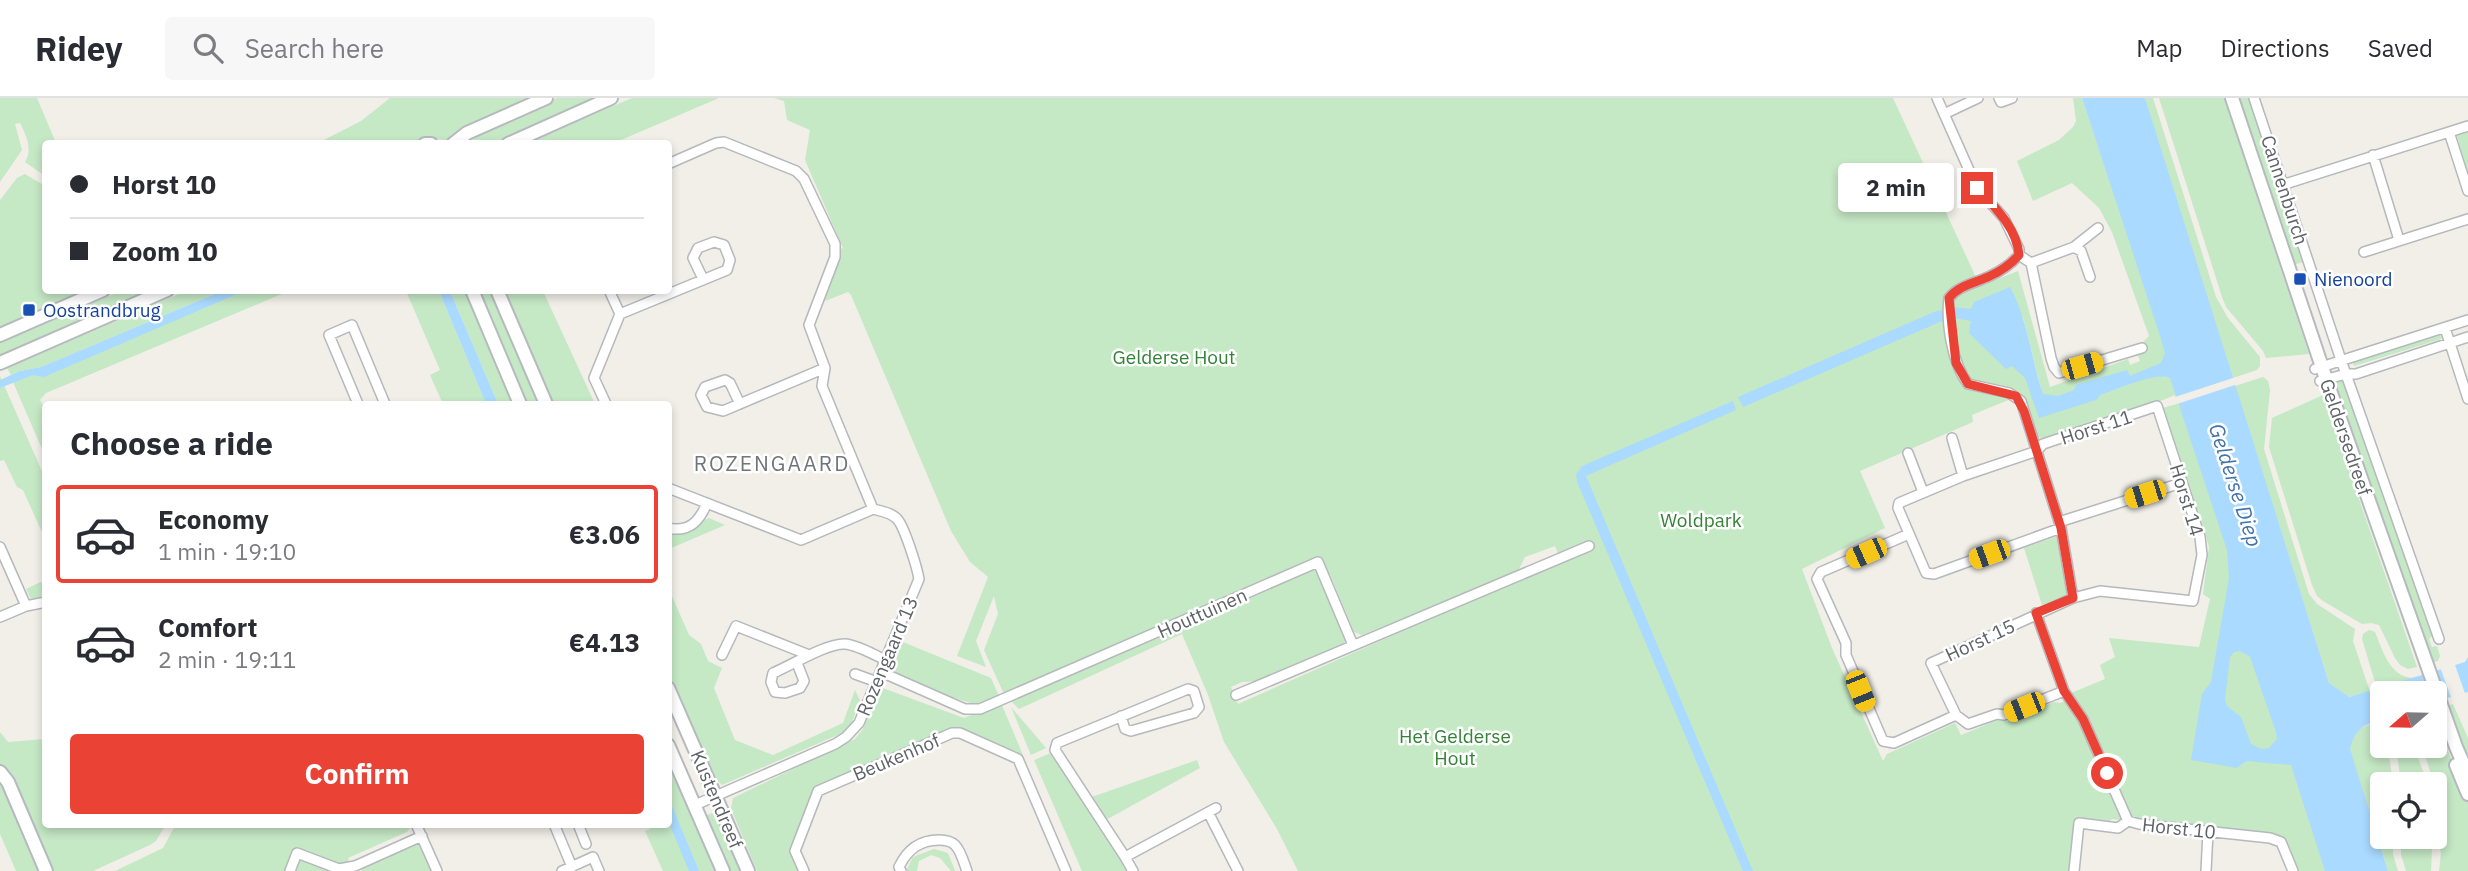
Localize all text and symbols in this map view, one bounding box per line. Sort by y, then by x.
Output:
search box [165,17,655,80]
text: Ridey [35,27,123,70]
icon: search [189,29,227,67]
text: Search here [245,31,384,65]
text: Map [2136,32,2182,64]
text: Directions [2220,32,2330,64]
text: Saved [2368,32,2433,64]
street label: Cannenburch [2256,132,2314,248]
callout: 2 min [1837,164,1952,212]
text: Horst 10 [112,167,216,201]
text: 2 min [1866,172,1926,202]
route end [1961,172,1993,204]
text: Zoom 10 [112,234,218,268]
place label: Nienoord [2314,267,2393,291]
marker: Nienoord [2292,271,2308,287]
place label: Oostrandbrug [43,298,161,322]
marker: Oostrandbrug [21,302,37,318]
park label: Gelderse Hout [1113,345,1235,369]
car [2059,350,2106,382]
street label: Geldersedreef [2315,375,2377,499]
street label: Horst 11 [2057,404,2135,450]
water label: Gelderse Diep [2203,420,2269,550]
text: Choose a ride [70,422,273,464]
district label: ROZENGAARD [694,449,850,477]
street label: Horst 14 [2165,461,2209,539]
car [2122,478,2169,510]
text: Economy [158,502,269,536]
icon: car [74,503,137,566]
park label: Woldpark [1660,508,1742,532]
text: €3.06 [569,517,640,551]
car [1843,535,1890,571]
text: 1 min · 19:10 [158,536,296,566]
car [1966,537,2013,571]
street label: Houttuinen [1153,583,1251,643]
street label: Rozengaard 13 [851,593,923,719]
text: Comfort [158,610,257,644]
icon: car [74,611,137,674]
street label: Horst 15 [1941,613,2019,667]
text: €4.13 [569,625,640,659]
text: 2 min · 19:11 [158,644,296,674]
car [1843,668,1878,714]
north arrow [2370,681,2446,758]
map controls [2370,681,2447,849]
car [2001,689,2048,725]
park label: Het Gelderse Hout [1399,724,1511,770]
street label: Beukenhof [849,728,943,786]
button: Confirm [70,734,644,814]
street label: Kustendreef [686,746,748,852]
route start [2091,757,2123,789]
button: locate [2370,772,2447,849]
street label: Horst 10 [2141,812,2217,844]

